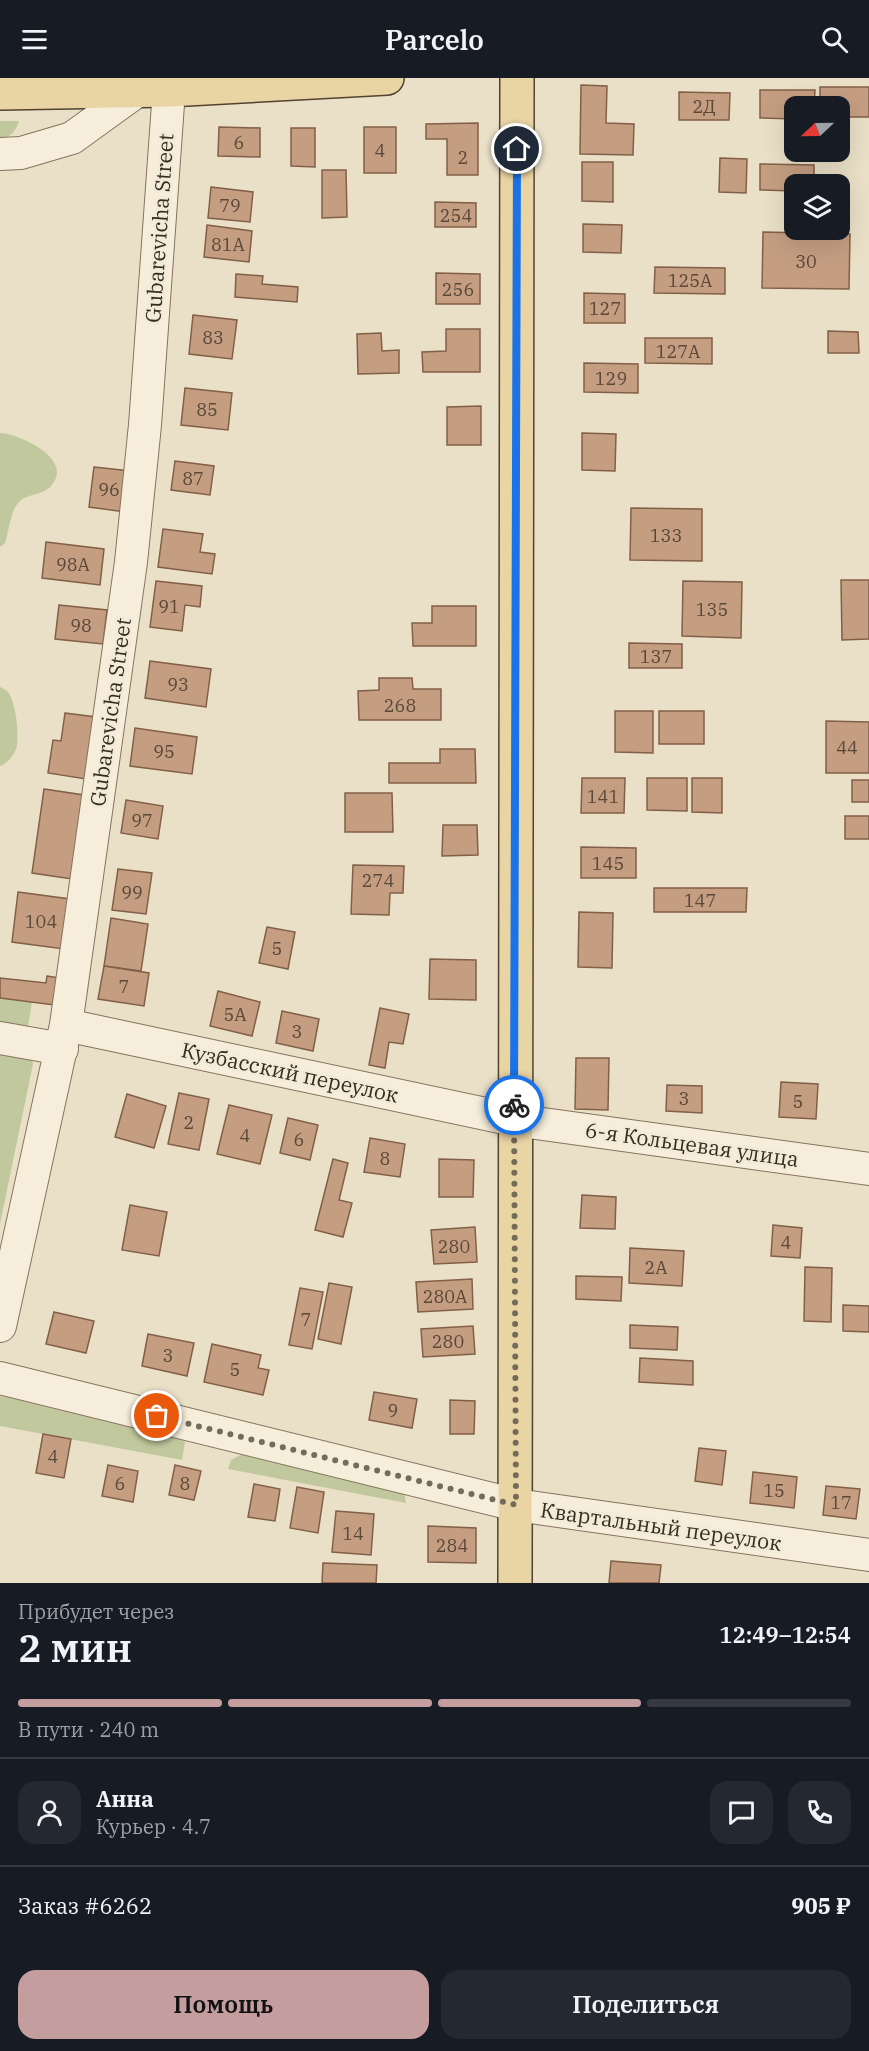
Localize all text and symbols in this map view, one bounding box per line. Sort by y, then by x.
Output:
text: Parcelo [385,22,484,57]
icon: menu [18,23,51,56]
icon: search [818,23,851,56]
house number: 2Д [692,95,716,118]
north arrow [784,96,850,162]
map controls [784,96,850,240]
pin [491,123,542,174]
house number: 6 [234,131,244,154]
street label: Gubarevicha Street [138,132,180,324]
icon: home [500,132,533,165]
house number: 4 [375,139,385,162]
house number: 2 [458,146,468,169]
button: layers [784,174,850,240]
house number: 79 [219,194,241,217]
house number: 254 [440,204,472,227]
house number: 81А [211,233,246,256]
house number: 30 [795,250,817,273]
house number: 125А [668,269,713,292]
house number: 256 [442,278,474,301]
house number: 127 [589,297,621,320]
house number: 83 [202,326,224,349]
house number: 127А [656,340,701,363]
house number: 129 [595,367,627,390]
house number: 85 [196,398,218,421]
house number: 87 [182,467,204,490]
house number: 96 [98,478,120,501]
house number: 133 [650,524,682,547]
house number: 98А [56,553,91,576]
house number: 91 [158,595,180,618]
house number: 135 [696,598,728,621]
house number: 98 [70,614,92,637]
street label: Gubarevicha Street [83,616,137,808]
house number: 137 [640,645,672,668]
house number: 93 [167,673,189,696]
house number: 268 [384,694,416,717]
house number: 44 [836,736,858,759]
house number: 95 [153,740,175,763]
house number: 141 [587,785,619,808]
house number: 97 [131,809,153,832]
house number: 145 [592,852,624,875]
house number: 274 [362,869,394,892]
house number: 99 [121,881,143,904]
house number: 147 [684,889,716,912]
house number: 104 [25,910,57,933]
house number: 5 [272,937,282,960]
house number: 7 [119,975,129,998]
house number: 5А [223,1003,247,1026]
house number: 3 [292,1020,302,1043]
street label: Кузбасский переулок [179,1035,401,1109]
courier [484,1075,544,1135]
house number: 3 [679,1087,689,1110]
icon: bike [498,1089,531,1122]
house number: 5 [793,1090,803,1113]
house number: 2 [184,1111,194,1134]
street label: 6-я Кольцевая улица [583,1115,801,1173]
house number: 4 [240,1124,250,1147]
house number: 6 [294,1128,304,1151]
house number: 8 [380,1147,390,1170]
house number: 4 [781,1231,791,1254]
house number: 280 [438,1235,470,1258]
house number: 2А [644,1256,668,1279]
house number: 280А [423,1285,468,1308]
house number: 7 [301,1308,311,1331]
house number: 280 [432,1330,464,1353]
house number: 3 [163,1344,173,1367]
house number: 5 [230,1358,240,1381]
pin [131,1390,182,1441]
icon: bag [140,1399,173,1432]
house number: 9 [388,1399,398,1422]
house number: 4 [48,1445,58,1468]
house number: 6 [115,1472,125,1495]
house number: 8 [180,1472,190,1495]
house number: 15 [763,1479,785,1502]
house number: 17 [830,1491,852,1514]
street label: Квартальный переулок [539,1495,783,1557]
house number: 14 [342,1522,364,1545]
house number: 284 [436,1534,468,1557]
text: Прибудет через [18,1598,174,1625]
text: 12:49–12:54 [719,1620,851,1649]
text: 2 мин [18,1622,132,1673]
text: В пути · 240 m [18,1716,159,1743]
button: person [18,1781,81,1844]
button: chat [710,1781,773,1844]
button: phone [788,1781,851,1844]
text: Анна [96,1784,154,1813]
text: Курьер · 4.7 [96,1813,211,1840]
text: Заказ #6262 [18,1891,152,1920]
text: 905 ₽ [791,1891,851,1920]
button: Помощь [18,1970,429,2039]
button: Поделиться [441,1970,851,2039]

